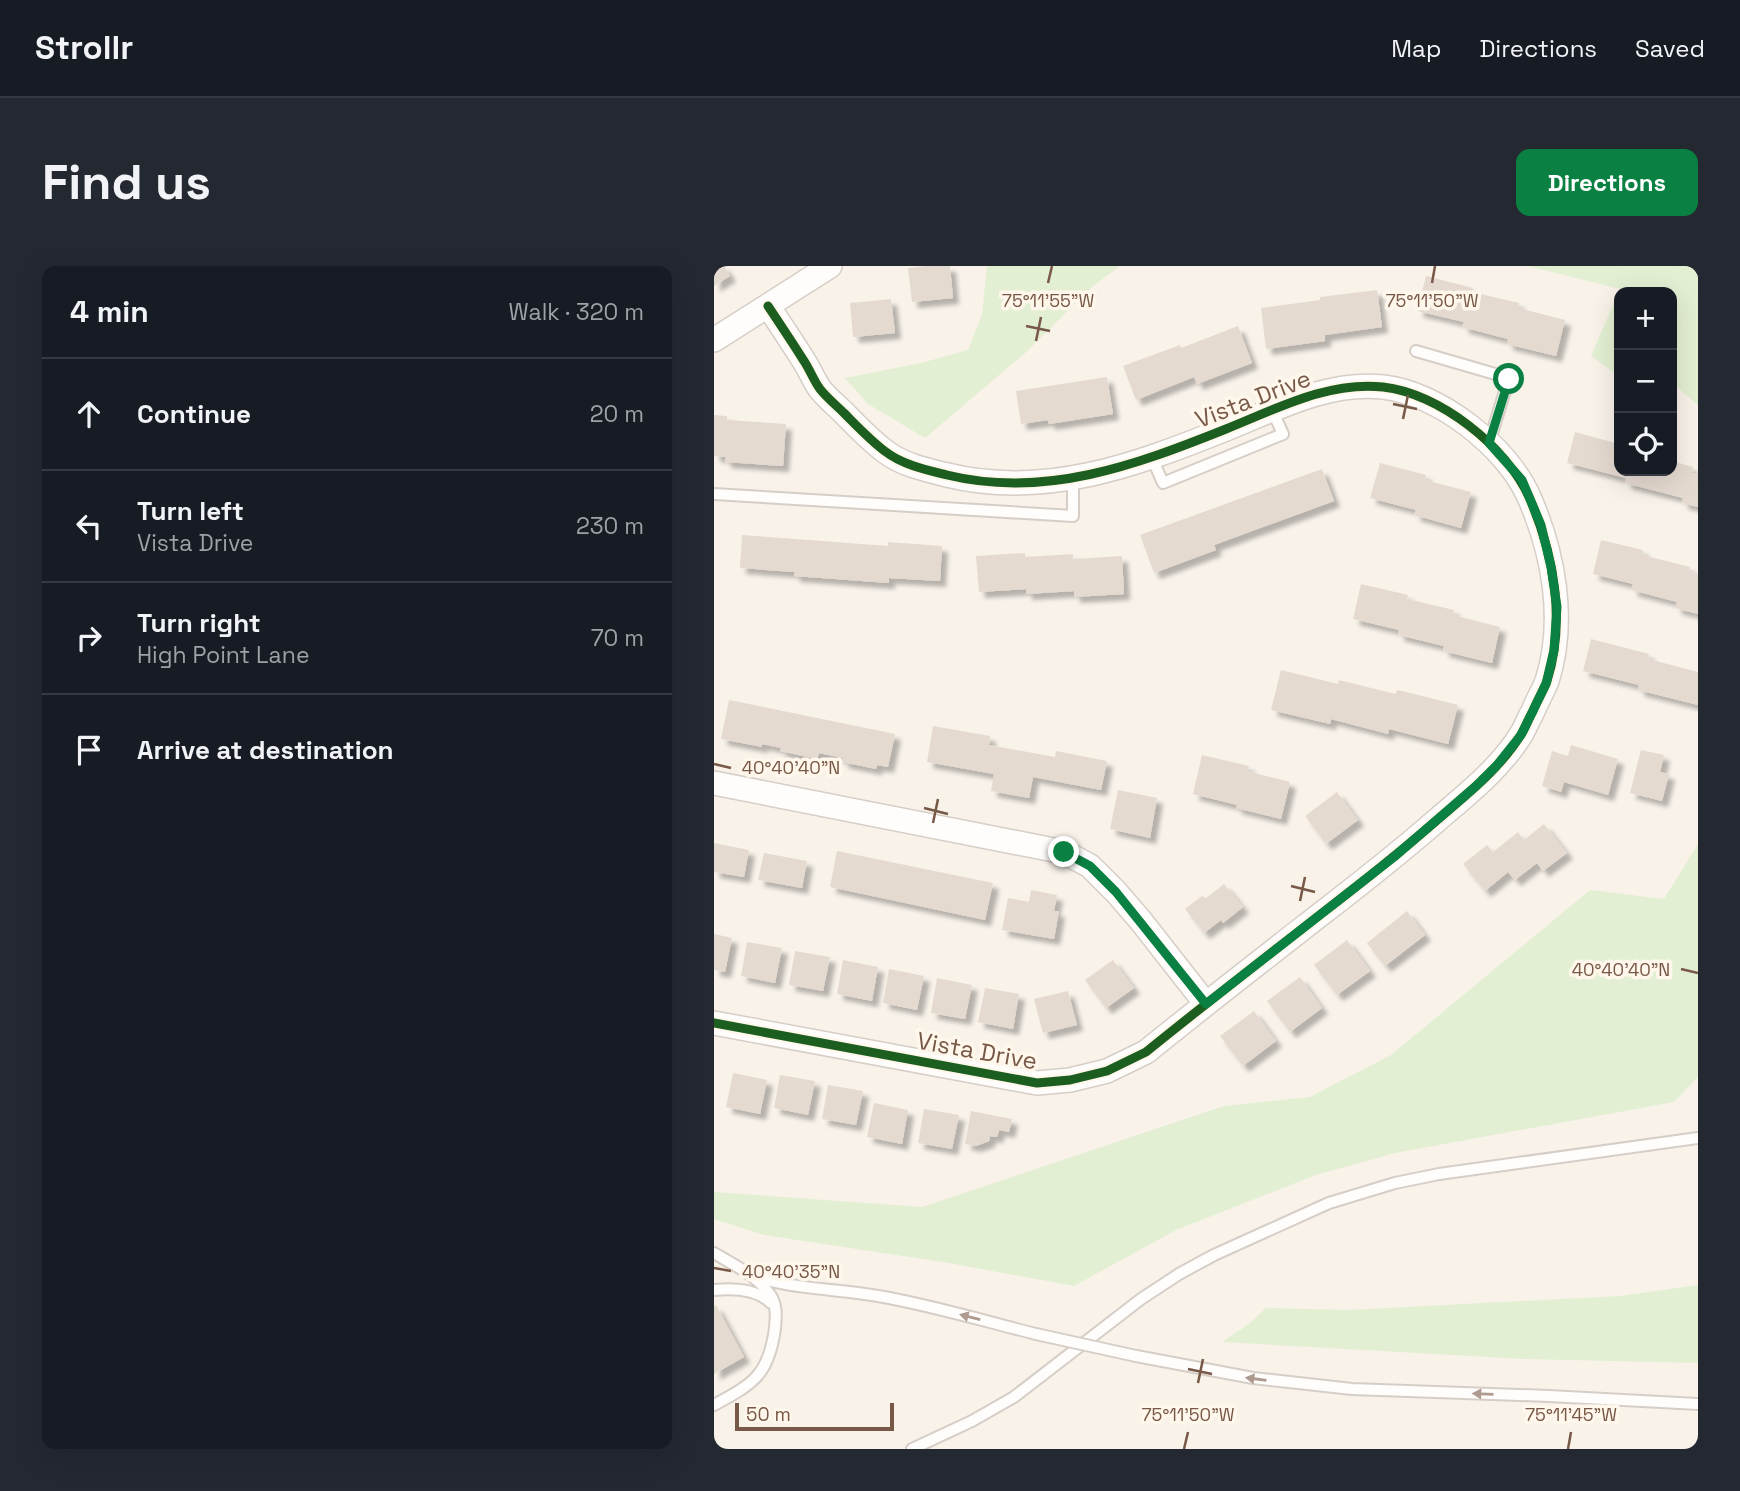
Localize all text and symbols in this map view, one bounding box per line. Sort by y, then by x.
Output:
text: Strollr [35,27,133,69]
text: Map [1391,33,1441,64]
text: Directions [1479,33,1597,64]
text: Saved [1635,33,1705,64]
button: Directions [1516,149,1698,216]
text: Find us [42,151,211,213]
map controls [1614,287,1677,476]
button: + [1614,287,1677,350]
text: 75°11'55"W [1002,289,1094,312]
text: 75°11'50"W [1385,289,1479,312]
text: 4 min [70,292,149,331]
text: Walk · 320 m [509,297,644,327]
button: − [1614,350,1677,413]
street label: Vista Drive [1191,362,1315,435]
route start [1493,363,1524,394]
icon: ahead [70,395,108,433]
text: Continue [137,397,251,431]
text: 20 m [590,399,644,429]
button: locate [1614,413,1677,476]
text: Turn left [137,494,244,528]
icon: left [70,507,108,545]
text: 230 m [576,511,644,541]
text: Vista Drive [137,528,253,558]
text: Turn right [137,606,261,640]
icon: right [70,619,108,657]
text: 70 m [591,623,644,653]
text: High Point Lane [137,640,310,670]
icon: arrive [70,731,108,769]
text: Arrive at destination [137,733,394,767]
text: 40°40'40"N [742,756,840,779]
route end [1048,836,1079,867]
text: 40°40'40"N [1572,958,1670,981]
street label: Vista Drive [915,1025,1040,1076]
text: 40°40'35"N [742,1260,840,1283]
one-way arrow [959,1311,981,1322]
one-way arrow [1245,1373,1267,1384]
one-way arrow [1472,1388,1494,1399]
scale bar [735,1400,894,1432]
text: 50 m [746,1402,791,1427]
text: 75°11'50"W [1141,1403,1235,1426]
text: 75°11'45"W [1525,1403,1617,1426]

